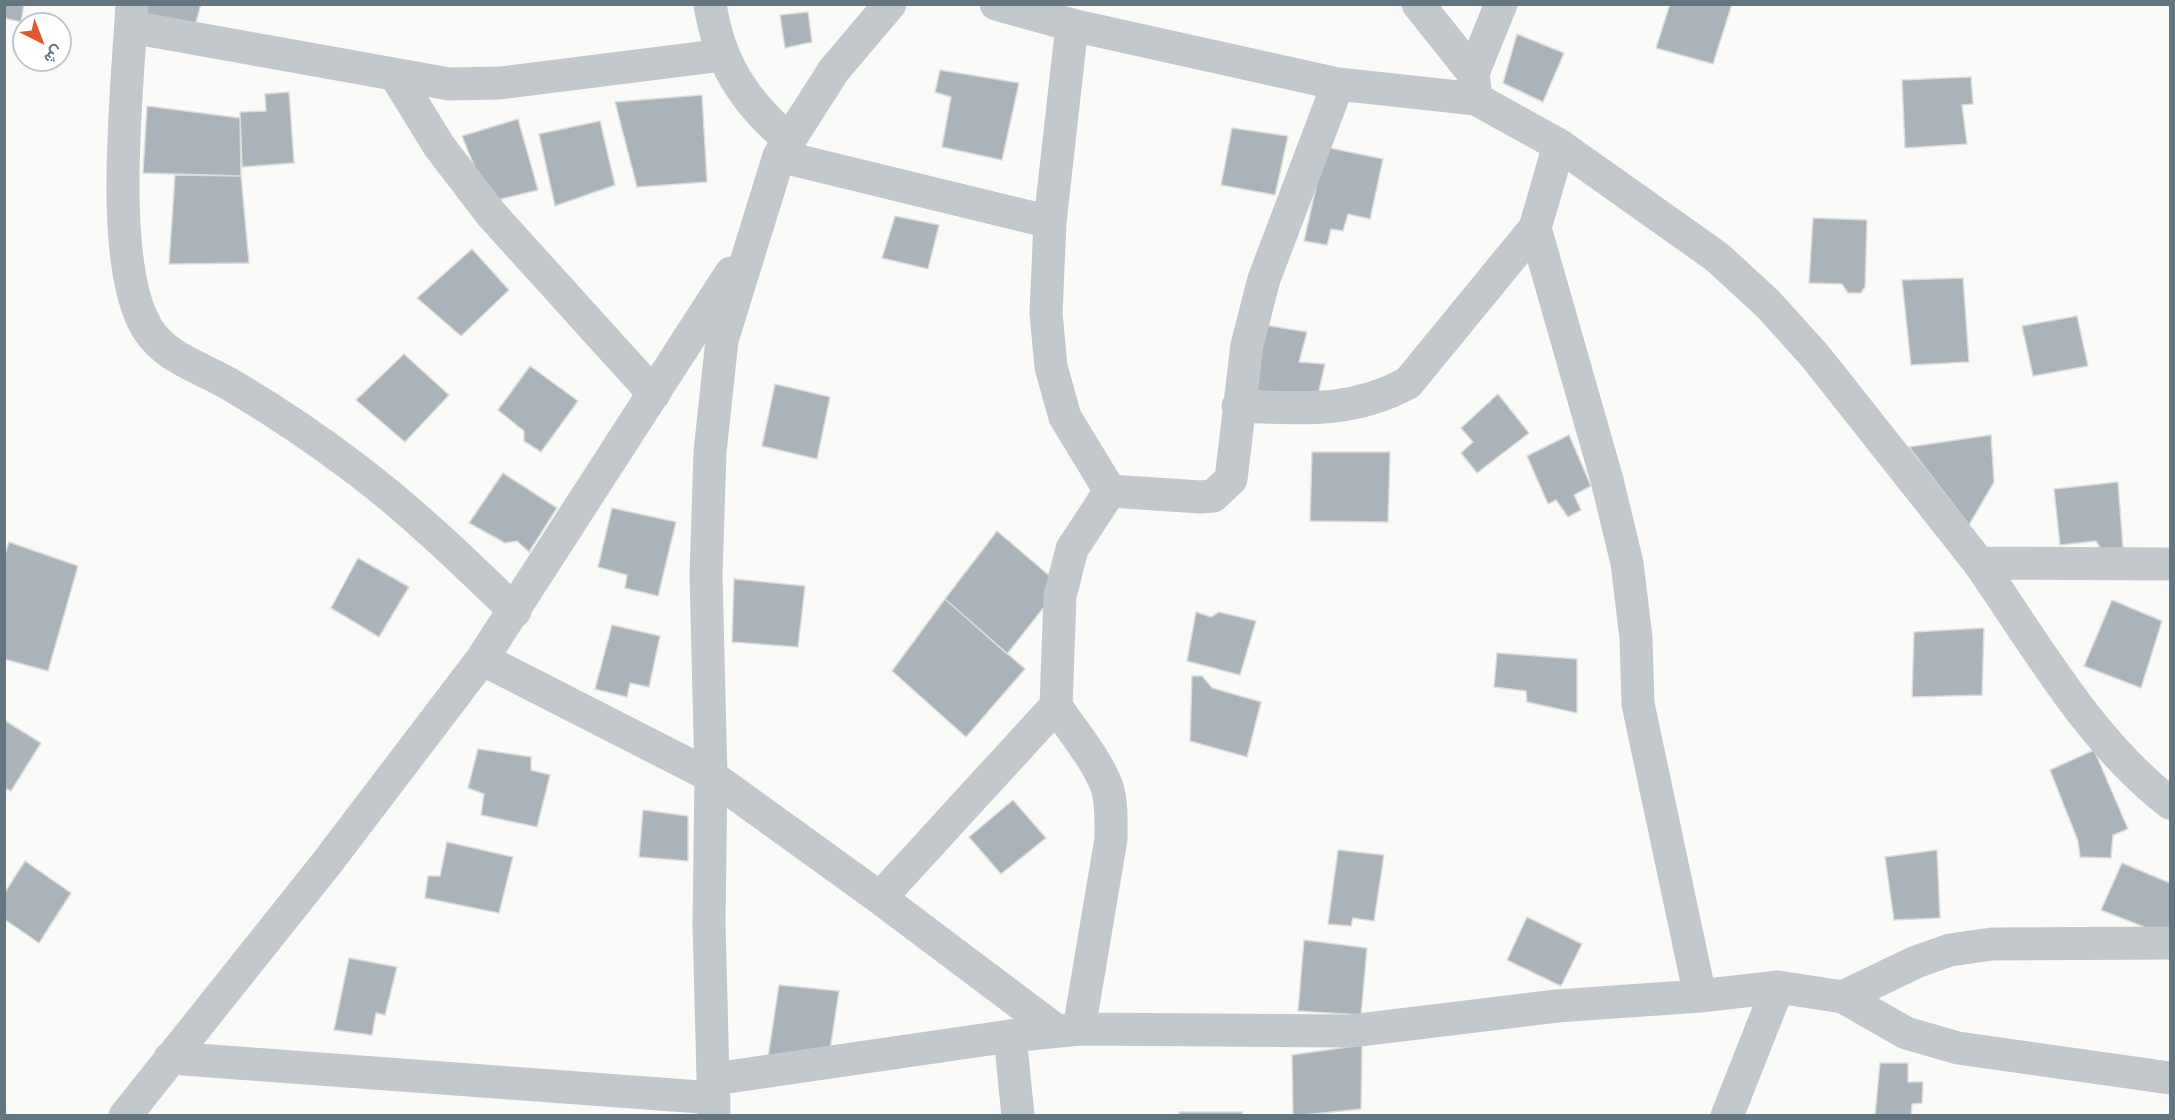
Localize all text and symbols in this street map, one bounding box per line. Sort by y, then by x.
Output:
north arrow [12,12,72,72]
text: ش [39,40,67,68]

